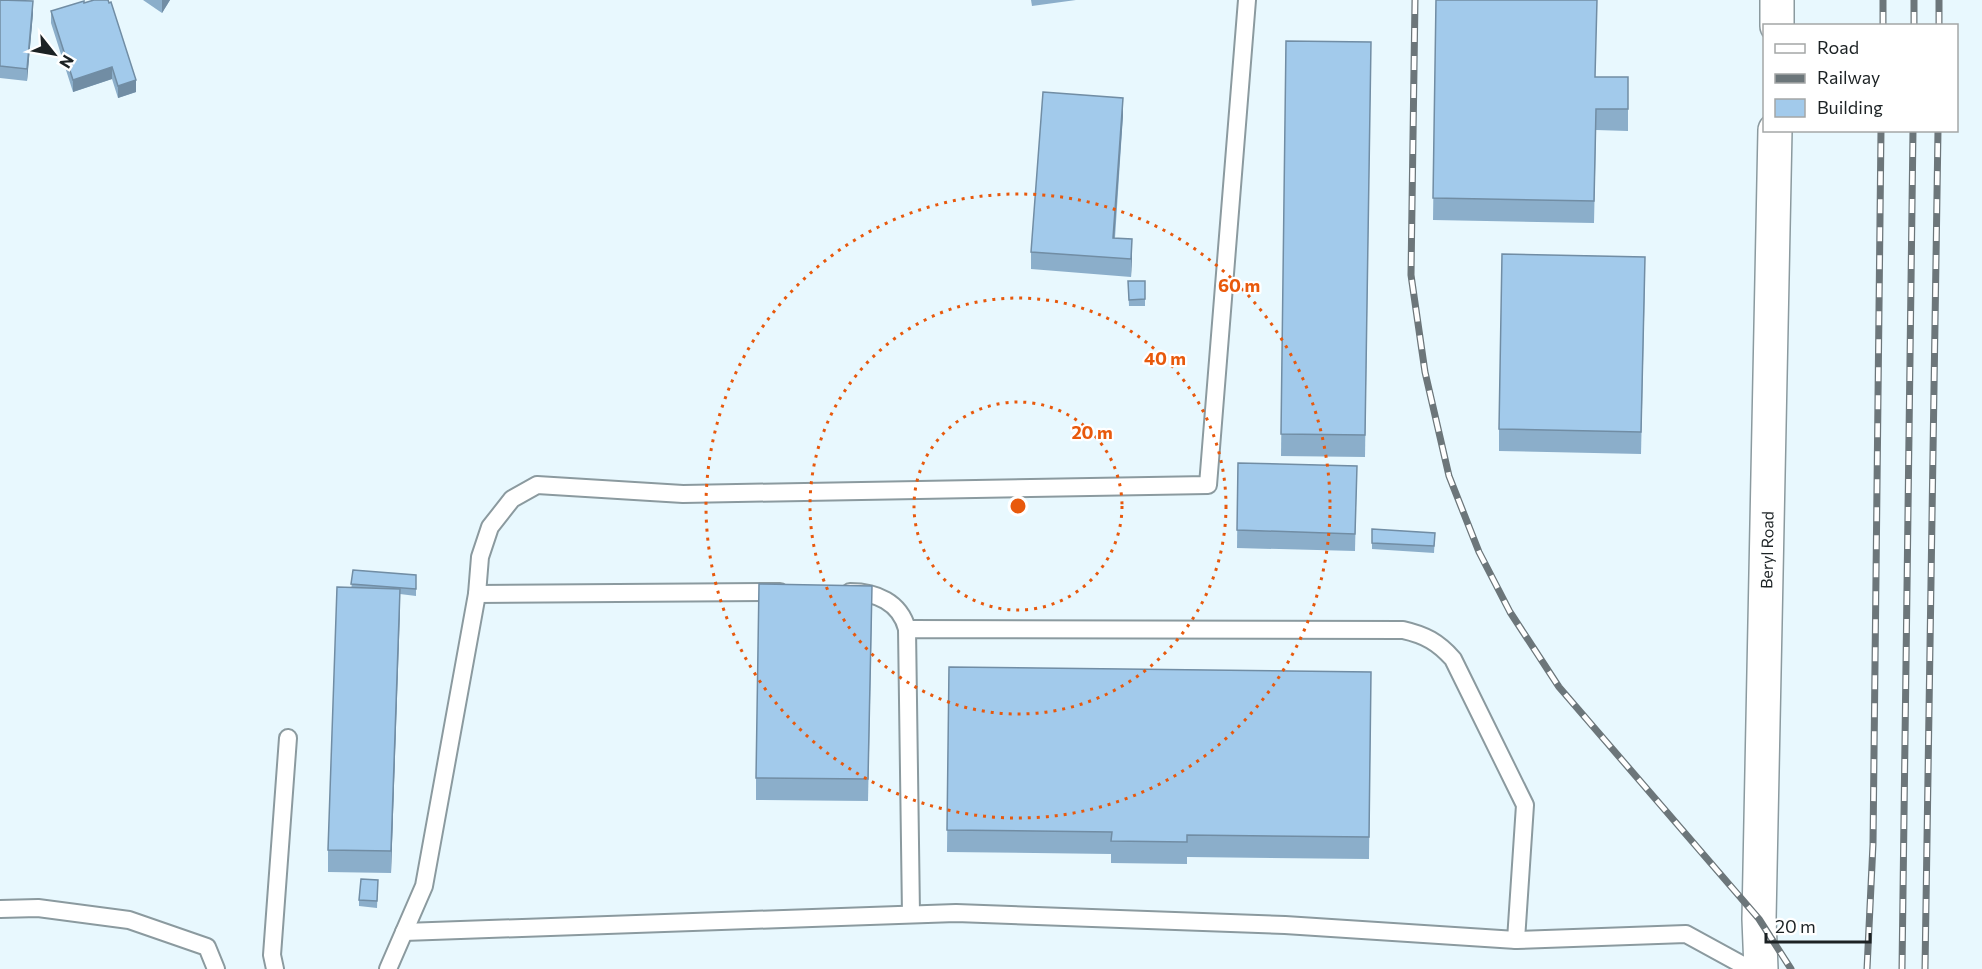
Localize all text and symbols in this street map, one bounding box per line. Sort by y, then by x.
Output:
north arrow [24,24,84,84]
legend [1763,24,1958,132]
text: Road [1817,36,1859,58]
text: N [56,52,79,72]
text: Railway [1817,66,1880,88]
text: Building [1817,96,1883,118]
text: 60 m [1218,274,1260,296]
text: 40 m [1144,347,1186,369]
text: 20 m [1071,421,1113,443]
centre of rings [1008,496,1028,516]
street label: Beryl Road [1756,511,1777,589]
scale bar [1766,906,1870,944]
text: 20 m [1775,915,1816,937]

